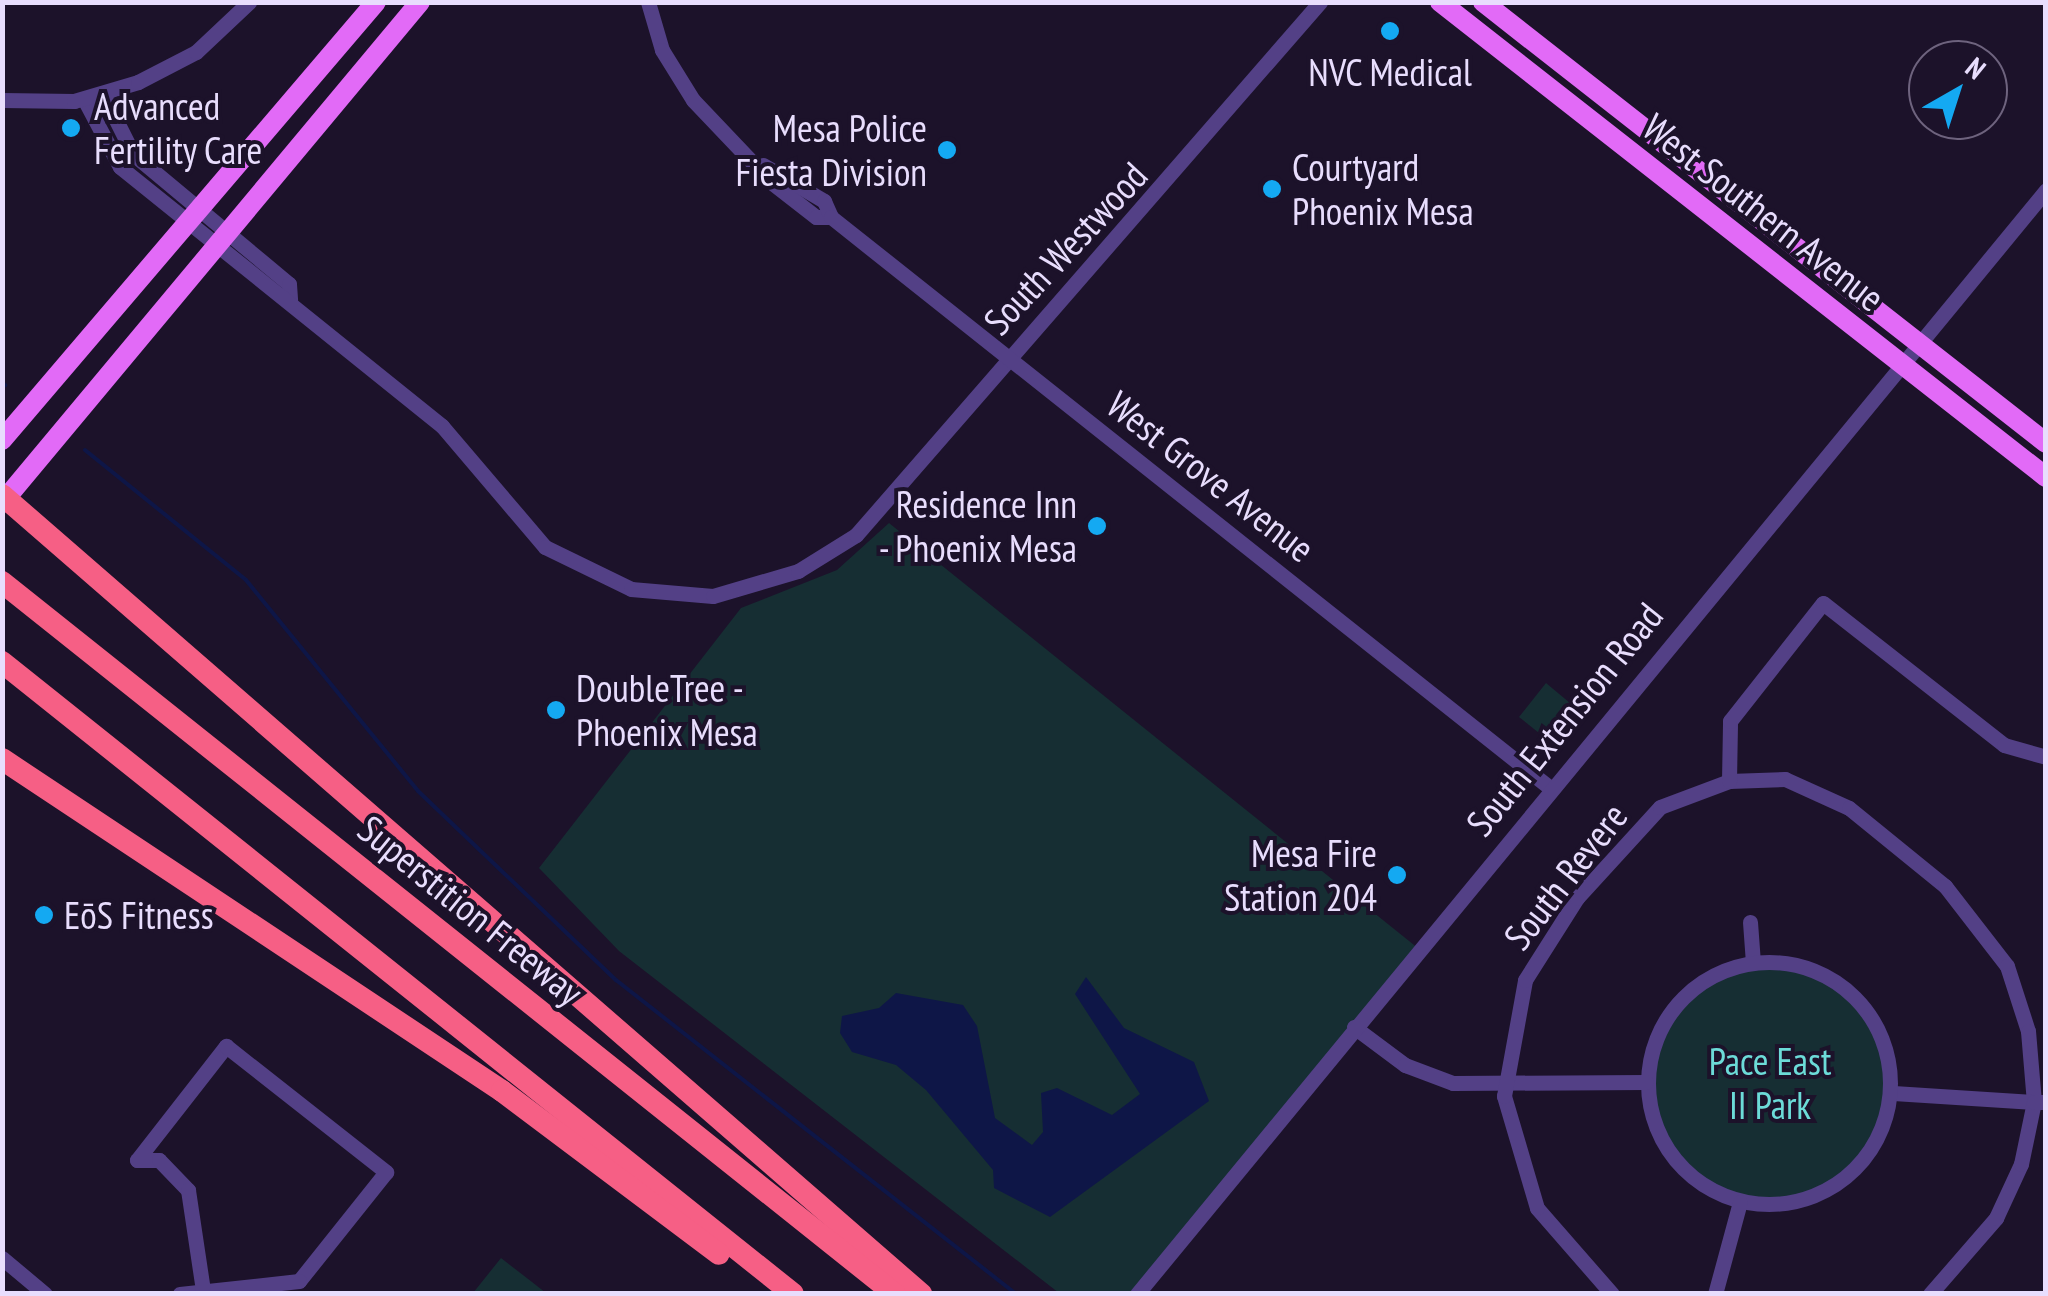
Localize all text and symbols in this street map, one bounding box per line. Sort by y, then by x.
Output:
marker: NVC Medical [1377,18,1403,44]
north arrow [1908,40,2008,140]
place label: NVC Medical [1308,49,1472,95]
text: N [1958,49,1993,87]
place label: Advanced Fertility Care [94,83,263,172]
street label: West Southern Avenue [1634,103,1894,321]
place label: Mesa Police Fiesta Division [735,105,927,194]
marker: Advanced Fertility Care [58,115,84,141]
marker: Mesa Police Fiesta Division [936,139,958,161]
place label: Courtyard Phoenix Mesa [1292,144,1475,233]
street label: South Westwood [974,152,1156,344]
marker: Courtyard Phoenix Mesa [1261,178,1283,200]
street label: West Grove Avenue [1098,381,1324,571]
place label: Residence Inn - Phoenix Mesa [875,481,1077,570]
marker: Residence Inn - Phoenix Mesa [1086,515,1108,537]
street label: South Extension Road [1456,594,1672,844]
place label: DoubleTree - Phoenix Mesa [576,665,759,754]
marker: DoubleTree - Phoenix Mesa [545,699,567,721]
street label: South Revere [1494,794,1636,958]
street label: Superstition Freeway [350,806,592,1014]
place label: Mesa Fire Station 204 [1224,830,1377,919]
marker: Mesa Fire Station 204 [1386,864,1408,886]
place label: EōS Fitness [64,892,213,938]
marker: EōS Fitness [33,904,55,926]
park label: Pace East II Park [1709,1038,1831,1128]

